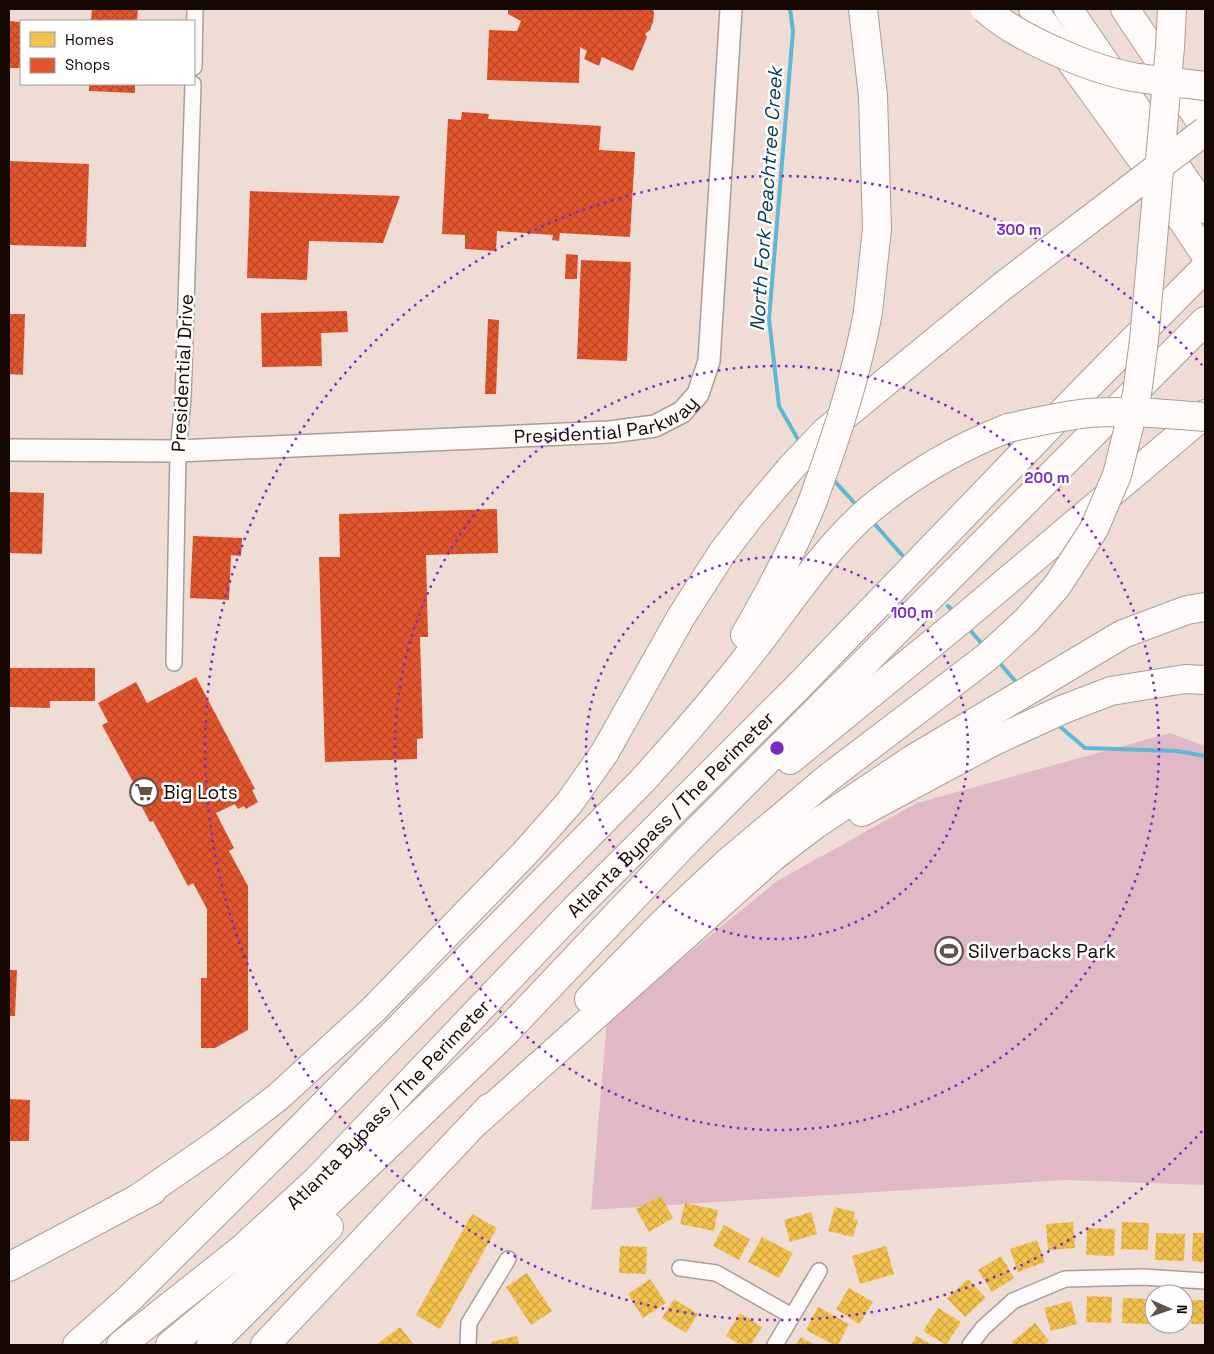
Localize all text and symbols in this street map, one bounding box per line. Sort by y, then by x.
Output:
legend [20,20,195,85]
text: Homes [65,30,114,49]
text: Shops [65,55,110,74]
water label: North Fork Peachtree Creek [744,64,788,332]
text: 300 m [996,220,1042,239]
street label: Presidential Drive [166,293,199,453]
street label: Presidential Parkway [513,391,703,449]
text: 200 m [1025,468,1069,487]
text: 100 m [891,603,933,622]
street label: Atlanta Bypass / The Perimeter [562,706,780,923]
centre of rings [768,739,786,757]
supermarket icon: Big Lots [129,777,159,807]
place label: Big Lots [163,780,238,805]
sports icon: Silverbacks Park [934,936,964,966]
place label: Silverbacks Park [968,939,1116,964]
street label: Atlanta Bypass / The Perimeter [281,994,495,1215]
north arrow [1144,1284,1194,1334]
text: N [1173,1304,1191,1314]

